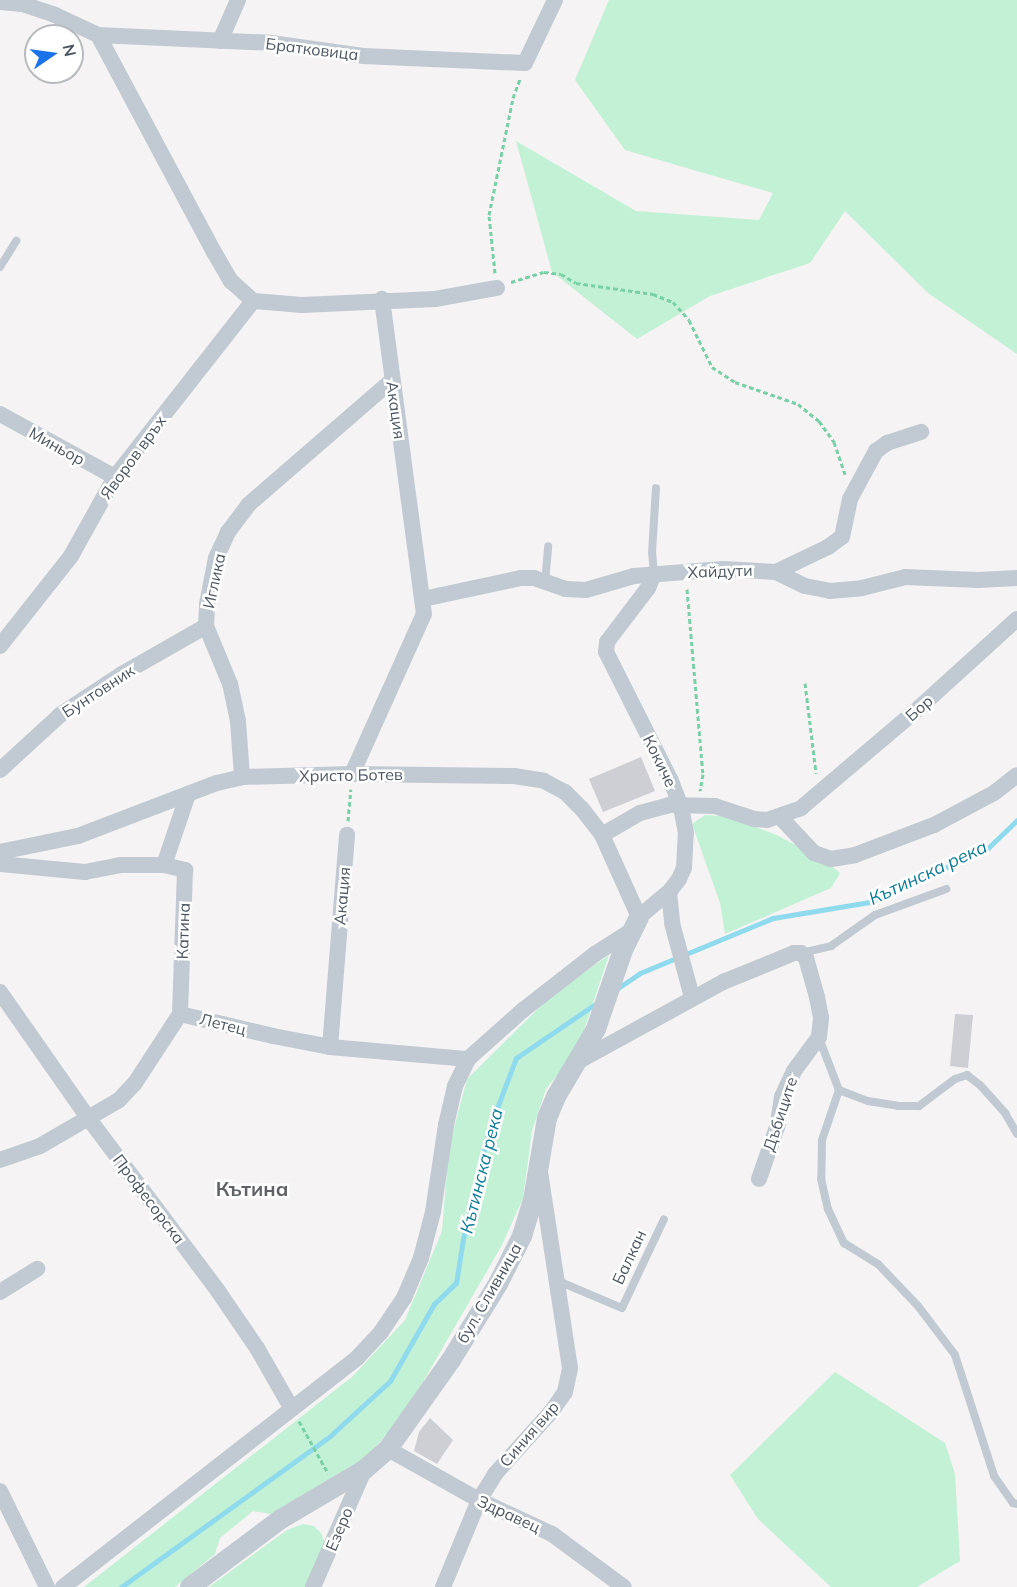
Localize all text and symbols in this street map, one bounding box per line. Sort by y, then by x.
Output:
north arrow [24,24,84,84]
street label: Братковица [264,34,360,64]
text: N [58,42,81,59]
street label: Акация [382,380,410,440]
street label: Яворов връх [96,411,170,503]
street label: Миньор [26,423,88,469]
street label: Иглика [199,552,229,610]
street label: Хайдути [687,560,753,582]
street label: Бунтовник [58,661,138,721]
street label: Бор [901,691,937,725]
street label: Кокиче [639,732,681,790]
street label: Христо Ботев [299,764,403,786]
water label: Кътинска река [865,836,991,910]
street label: Акация [330,866,354,926]
street label: Катина [172,902,194,960]
street label: Летец [198,1009,248,1039]
street label: Дъбиците [759,1074,801,1154]
water label: Кътинска река [456,1106,508,1236]
street label: Професорска [109,1151,189,1247]
district label: Кътина [216,1176,288,1200]
street label: Балкан [608,1227,650,1287]
street label: бул. Сливница [453,1240,525,1346]
street label: Синия вир [495,1397,563,1471]
street label: Здравец [474,1491,544,1537]
street label: Езеро [321,1504,357,1554]

